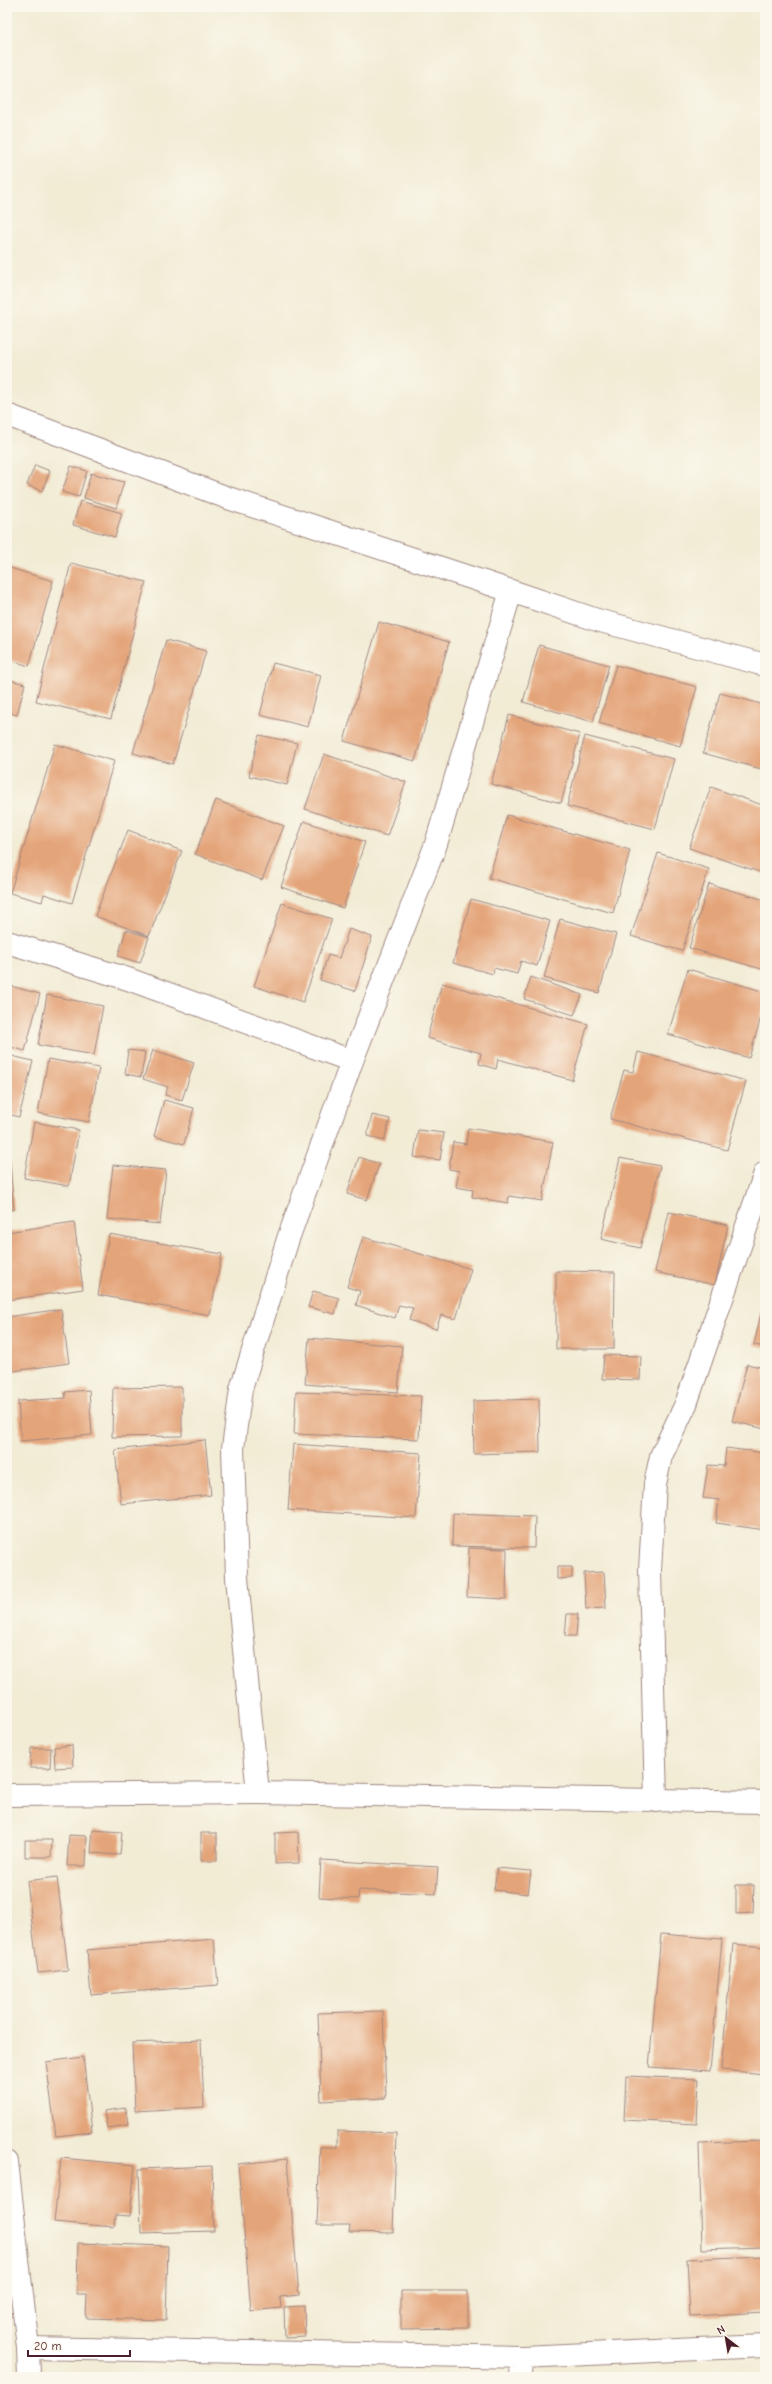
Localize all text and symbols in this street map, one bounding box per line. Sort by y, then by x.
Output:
north arrow [706,2318,746,2358]
text: N [715,2322,728,2337]
scale bar [28,2332,130,2358]
text: 20 m [34,2339,62,2353]

